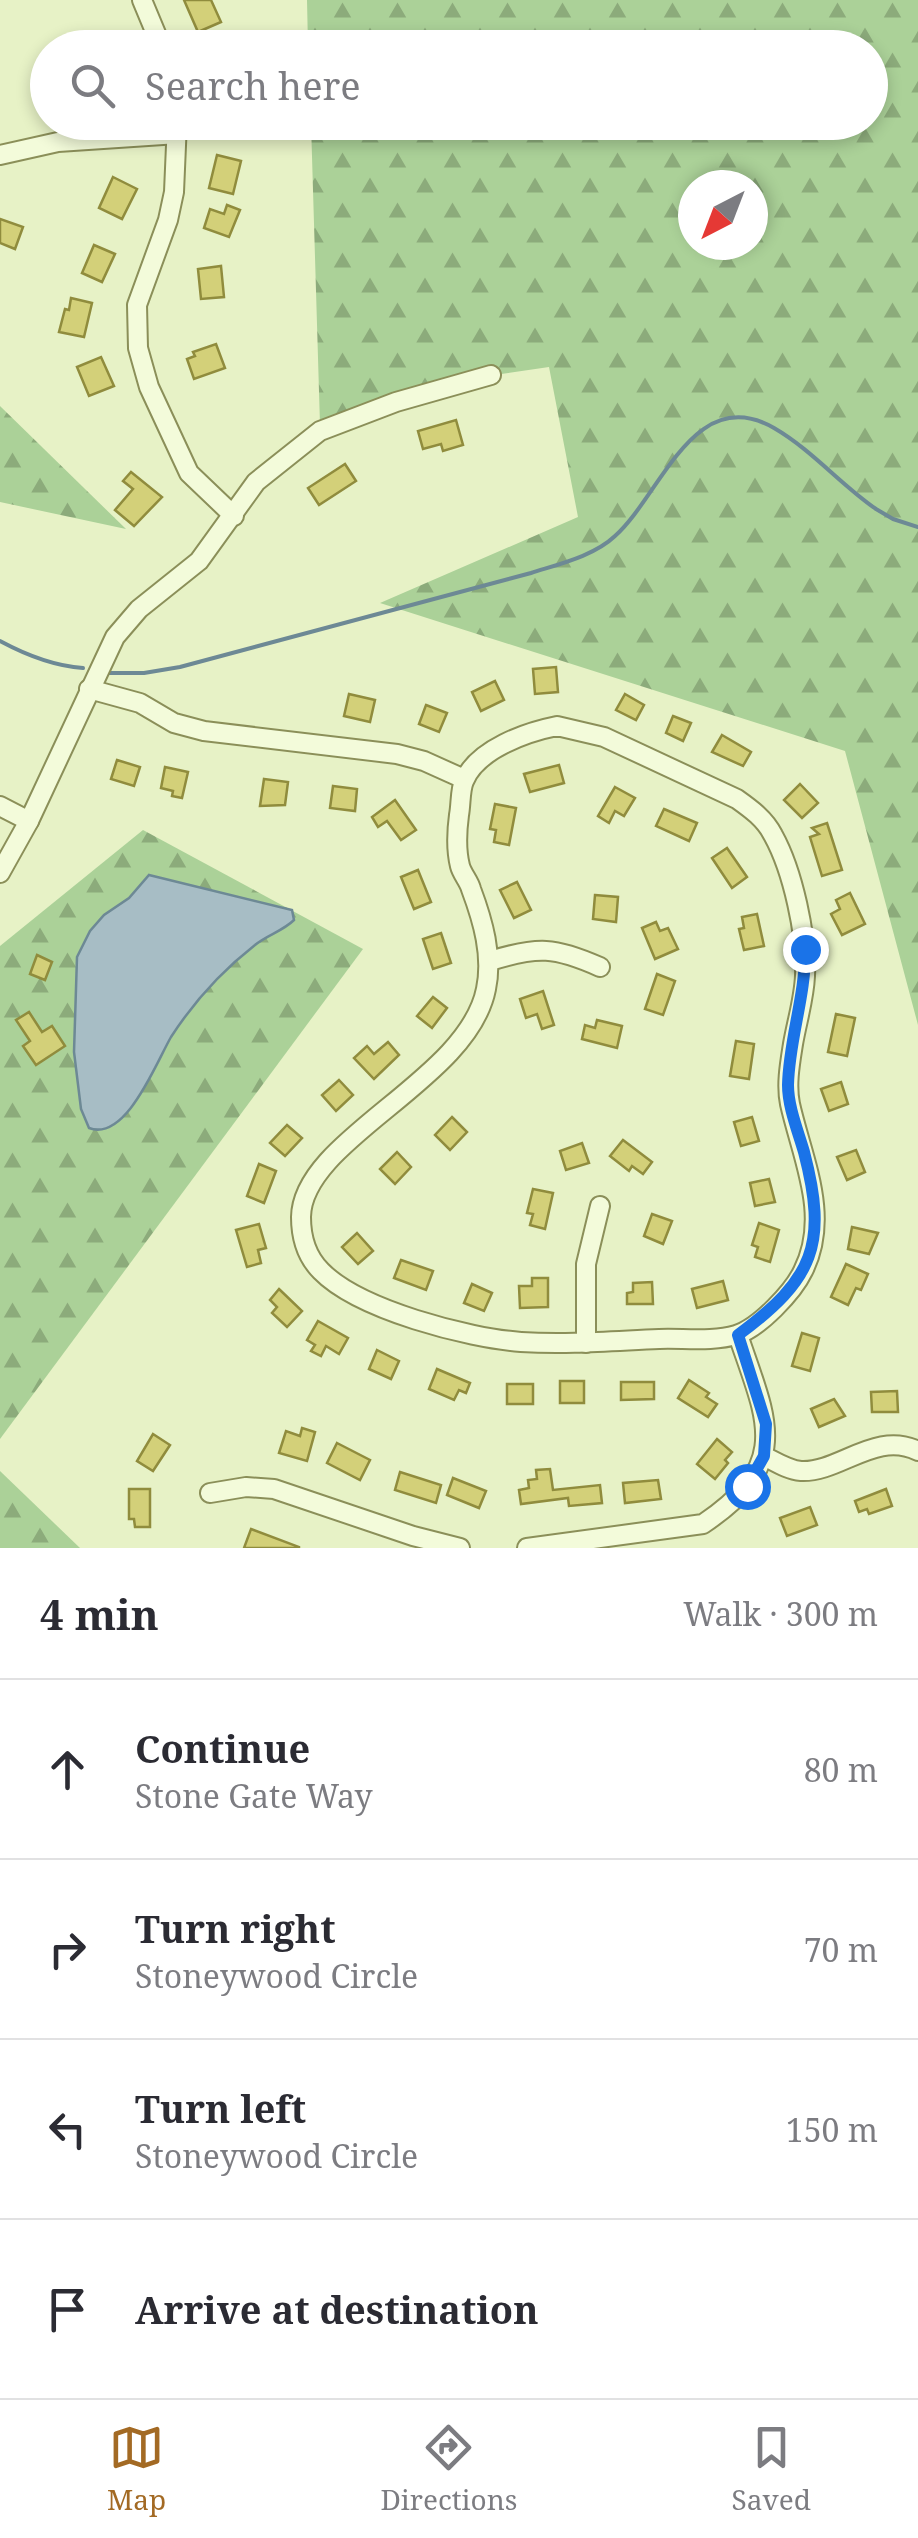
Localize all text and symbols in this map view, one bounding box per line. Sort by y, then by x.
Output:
search box [30,30,888,140]
icon: search [65,58,120,113]
text: Search here [145,59,361,111]
north arrow [678,170,768,260]
route end [783,927,829,973]
route start [725,1464,771,1510]
text: 4 min [40,1585,159,1642]
text: Walk · 300 m [683,1592,878,1635]
text: Continue [135,1722,310,1774]
icon: ahead [40,1742,95,1797]
text: 80 m [804,1748,878,1791]
text: Stone Gate Way [135,1774,373,1817]
text: Turn right [135,1902,336,1954]
icon: right [40,1922,95,1977]
text: 70 m [804,1928,878,1971]
text: Stoneywood Circle [135,1954,418,1997]
text: Turn left [135,2082,306,2134]
icon: left [40,2102,95,2157]
text: 150 m [786,2108,878,2151]
text: Stoneywood Circle [135,2134,418,2177]
icon: arrive [40,2282,95,2337]
text: Arrive at destination [135,2283,539,2335]
tab: Map [107,2420,166,2518]
tab: Directions [380,2420,517,2518]
tab: Saved [732,2420,811,2518]

